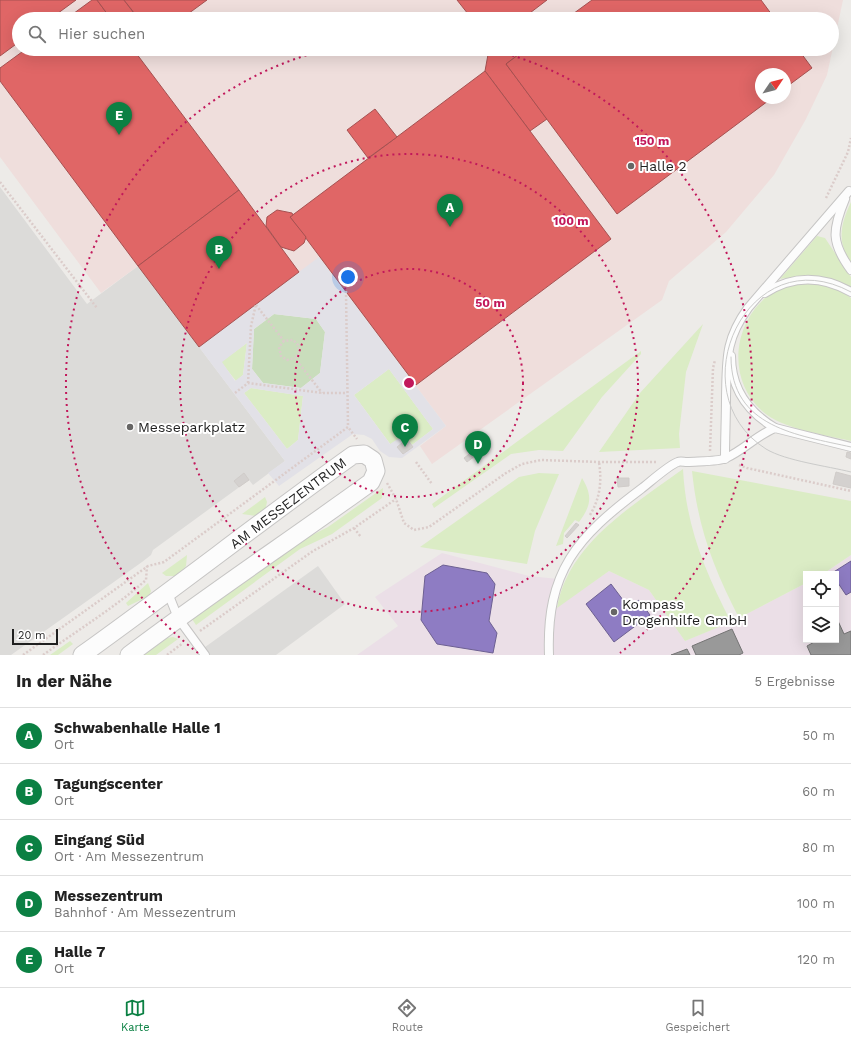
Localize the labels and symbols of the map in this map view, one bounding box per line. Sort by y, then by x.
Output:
north arrow [755,68,791,104]
pin: E [106,102,132,135]
text: 150 m [635,134,669,148]
place label: Halle 2 [639,158,687,174]
marker: Halle 2 [626,161,636,171]
pin: A [437,194,463,227]
text: 100 m [553,214,589,228]
pin: B [206,236,232,269]
your location [338,267,358,287]
text: 50 m [475,296,505,310]
centre of rings [402,376,416,390]
pin: C [392,414,418,447]
place label: Messeparkplatz [138,419,245,435]
marker: Messeparkplatz [125,422,135,432]
pin: D [465,431,491,464]
street label: AM MESSEZENTRUM [227,454,349,552]
place label: Kompass Drogenhilfe GmbH [622,596,747,628]
marker: Kompass Drogenhilfe GmbH [609,607,619,617]
scale bar [12,627,58,646]

